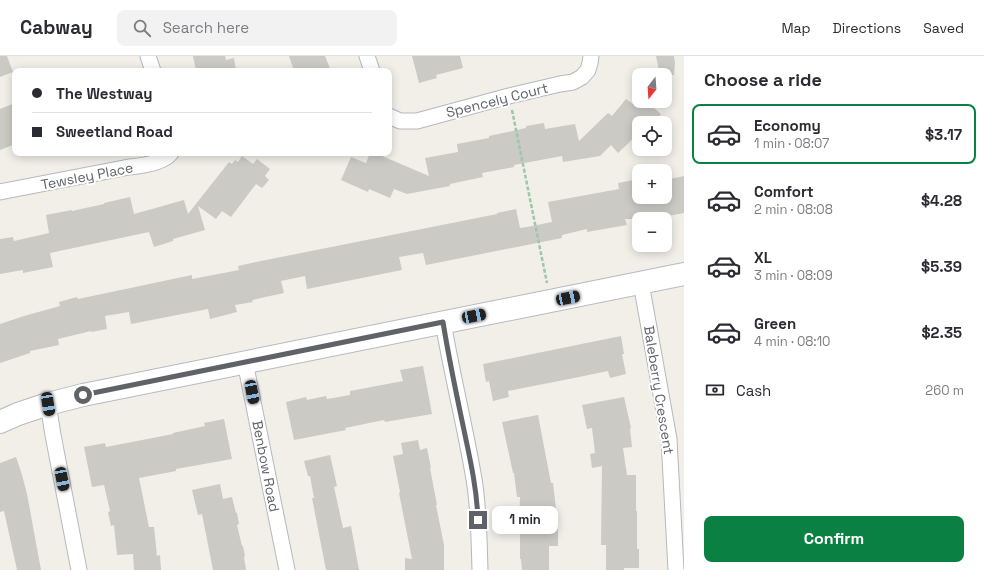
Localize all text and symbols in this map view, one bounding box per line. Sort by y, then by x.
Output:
search box [117,10,397,46]
text: Cabway [20,15,93,40]
icon: search [131,17,153,39]
text: Search here [163,18,249,37]
text: Map [781,19,811,37]
text: Directions [833,19,901,37]
text: Saved [923,19,964,37]
north arrow [632,68,672,108]
map controls [632,68,672,252]
text: Choose a ride [704,68,822,91]
street label: Spencely Court [444,79,550,121]
text: The Westway [56,84,152,103]
button: locate [632,116,672,156]
icon: car [706,116,742,152]
text: Economy [754,116,821,135]
text: Sweetland Road [56,122,173,141]
text: $3.17 [925,125,962,144]
text: 1 min · 08:07 [754,135,829,152]
street label: Tewsley Place [39,158,135,194]
button: + [632,164,672,204]
icon: car [706,182,742,218]
text: Comfort [754,182,814,201]
text: $4.28 [921,191,962,210]
text: 2 min · 08:08 [754,201,833,218]
button: − [632,212,672,252]
icon: car [706,248,742,284]
text: XL [754,248,772,267]
text: $5.39 [921,257,962,276]
text: 3 min · 08:09 [754,267,833,284]
car [555,290,581,306]
car [461,308,487,324]
icon: car [706,314,742,350]
text: Green [754,314,796,333]
text: $2.35 [921,323,962,342]
street label: Baleberry Crescent [640,324,678,456]
text: 4 min · 08:10 [754,333,830,350]
car [244,379,260,405]
icon: cash [704,379,726,401]
text: Cash [736,381,771,400]
text: 260 m [925,382,964,399]
route start [74,386,92,404]
car [40,391,56,417]
street label: Benbow Road [248,419,284,513]
car [54,466,70,492]
callout: 1 min [492,506,558,534]
route end [469,511,487,529]
text: 1 min [509,511,541,528]
button: Confirm [704,516,964,562]

